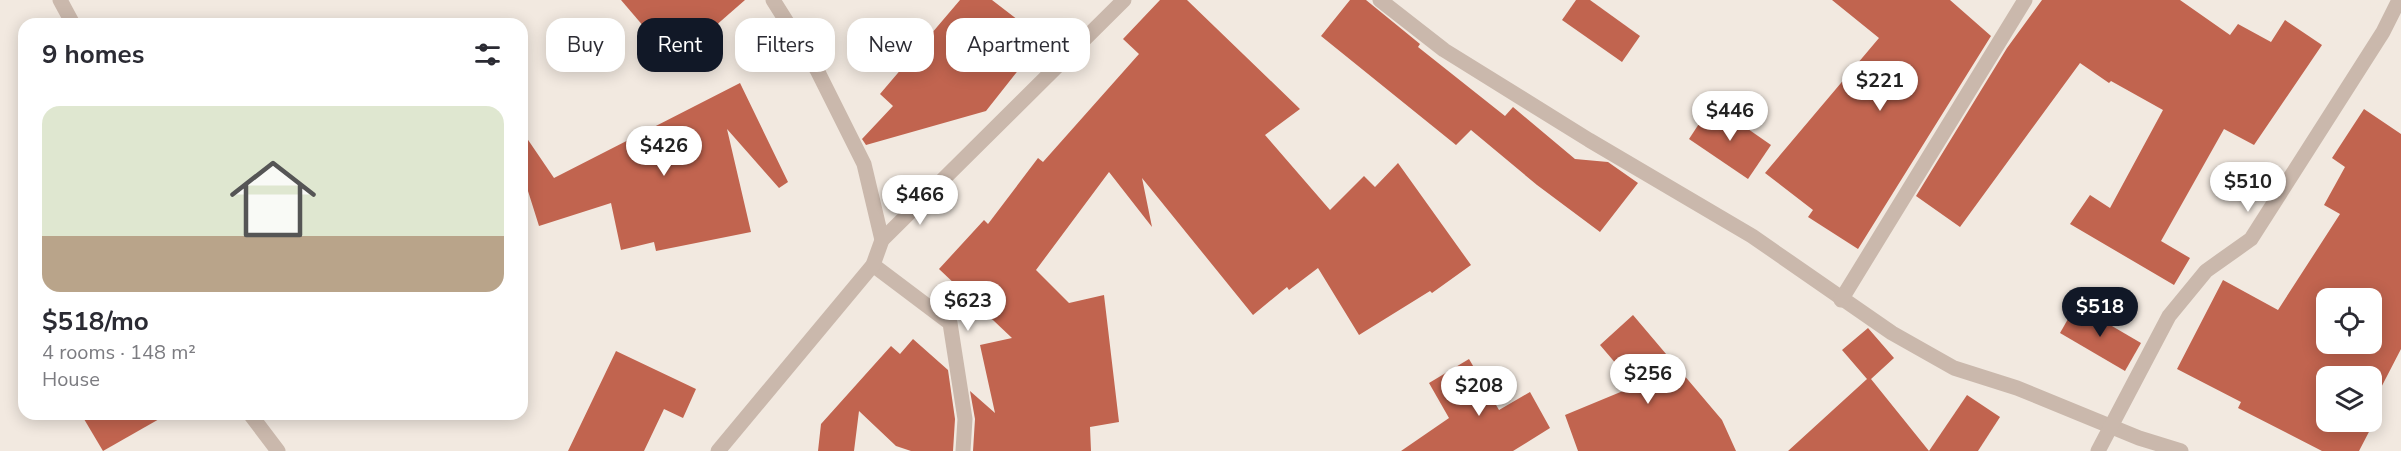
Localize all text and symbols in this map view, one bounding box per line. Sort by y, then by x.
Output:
chip: Buy [546,18,625,72]
chip: Rent [637,18,723,72]
chip: Filters [735,18,835,72]
chip: New [847,18,934,72]
chip: Apartment [946,18,1090,72]
text: 9 homes [42,37,144,72]
icon: filters [471,38,504,71]
pin: $221 [1844,61,1916,112]
text: $221 [1856,67,1904,94]
pin: $446 [1694,91,1766,142]
text: $446 [1706,97,1754,124]
pin: $426 [628,126,700,177]
text: $426 [640,132,688,159]
icon: home [219,145,327,253]
pin: $510 [2212,162,2284,213]
text: $510 [2224,168,2272,195]
pin: $466 [884,175,956,226]
text: $466 [896,181,944,208]
pin: $623 [932,281,1004,332]
text: $623 [944,287,992,314]
pin: $518 [2064,287,2136,338]
map controls [2316,288,2382,432]
button: locate [2316,288,2382,354]
text: $518 [2076,293,2124,320]
text: $518/mo [42,304,149,339]
text: 4 rooms · 148 m² [42,339,196,366]
pin: $256 [1612,354,1684,405]
text: $256 [1624,360,1672,387]
text: House [42,366,100,393]
pin: $208 [1443,366,1515,417]
button: layers [2316,366,2382,432]
text: $208 [1455,372,1503,399]

